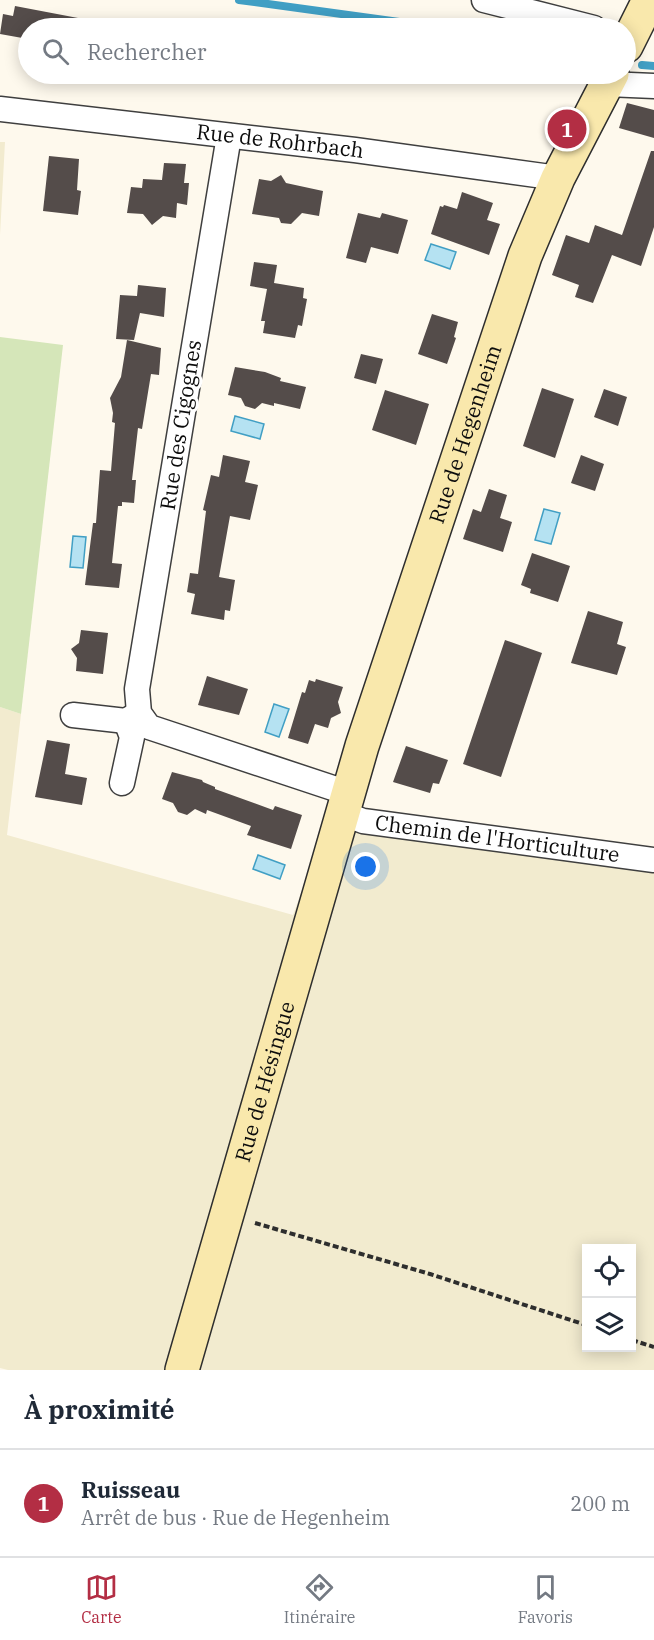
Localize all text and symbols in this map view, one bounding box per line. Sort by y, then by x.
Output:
search box [18,18,636,84]
icon: search [39,35,72,68]
text: Rechercher [87,37,206,66]
pin: 1 [548,106,586,152]
street label: Rue de Rohrbach [195,117,366,164]
street label: Rue des Cigognes [153,338,207,512]
street label: Rue de Hegenheim [422,341,508,527]
street label: Chemin de l'Horticulture [374,808,621,868]
your location [351,852,380,881]
street label: Rue de Hésingue [228,998,301,1165]
map controls [582,1244,636,1352]
button: locate [582,1244,636,1298]
button: layers [582,1298,636,1352]
text: À proximité [24,1392,175,1426]
text: Ruisseau [81,1475,180,1504]
text: 1 [38,1490,50,1517]
text: 200 m [570,1490,630,1517]
text: Arrêt de bus · Rue de Hegenheim [81,1504,390,1531]
tab: Carte [81,1571,122,1627]
tab: Itinéraire [284,1571,355,1627]
tab: Favoris [518,1571,573,1627]

